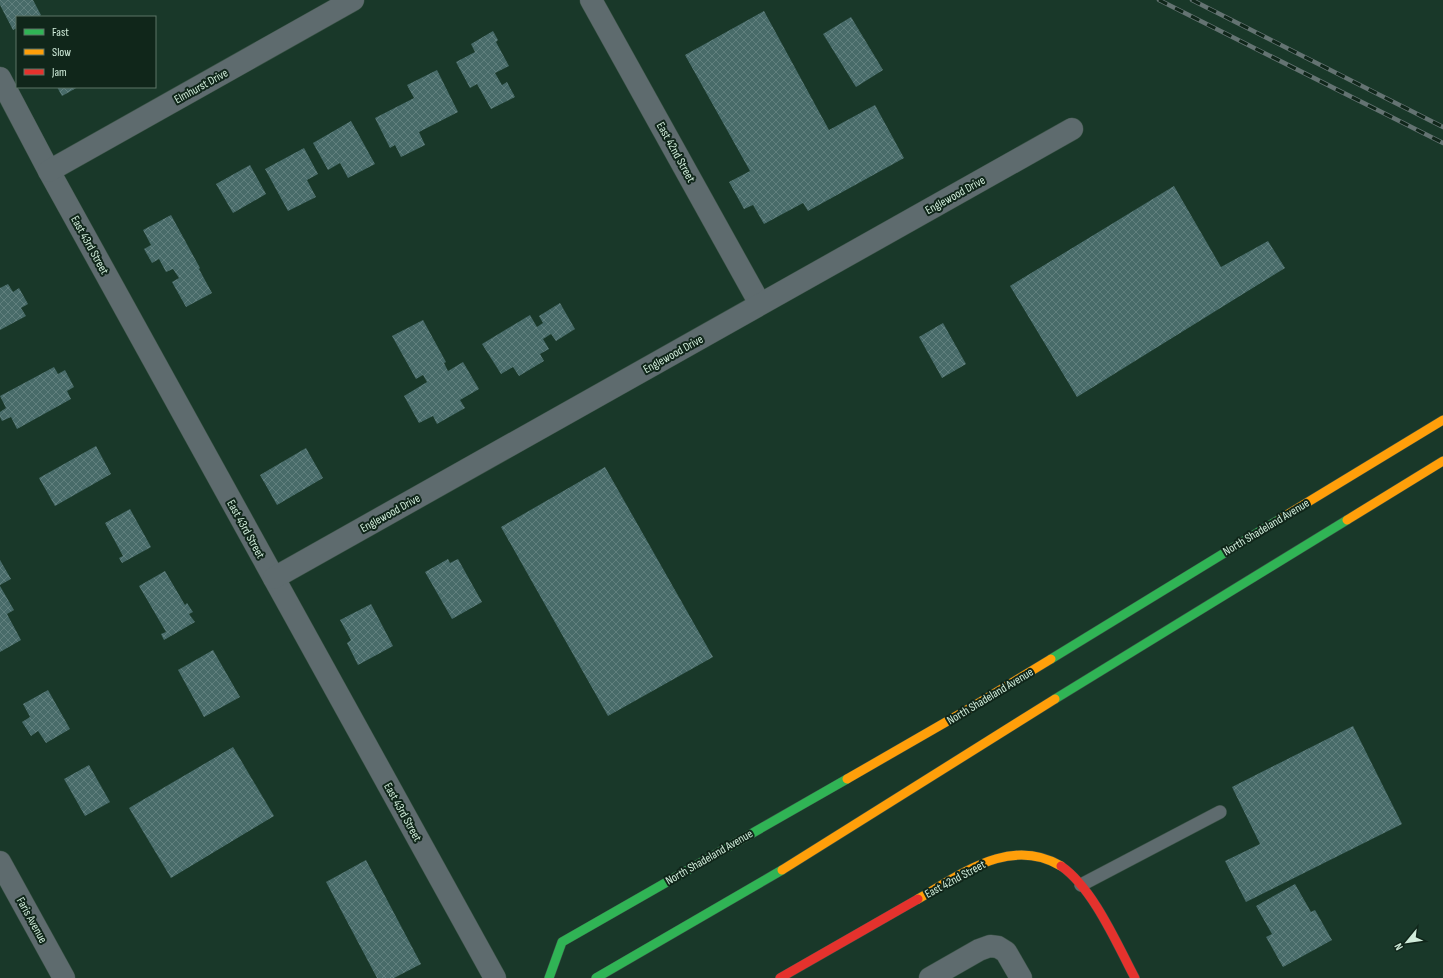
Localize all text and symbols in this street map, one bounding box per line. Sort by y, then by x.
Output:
legend [16,16,156,88]
text: Fast [52,25,69,40]
text: Slow [52,45,71,60]
text: Jam [51,65,67,80]
street label: Elmhurst Drive [172,65,231,107]
street label: East 42nd Street [653,119,698,185]
street label: Englewood Drive [923,173,988,218]
street label: East 43rd Street [67,213,112,278]
street label: Englewood Drive [641,332,706,377]
street label: Englewood Drive [358,491,423,536]
street label: North Shadeland Avenue [1220,496,1312,559]
street label: East 43rd Street [223,497,268,562]
street label: North Shadeland Avenue [944,665,1036,728]
street label: East 43rd Street [380,780,425,845]
street label: North Shadeland Avenue [663,826,756,889]
street label: East 42nd Street [922,857,988,902]
street label: Faris Avenue [13,895,50,946]
north arrow [1387,922,1427,962]
text: N [1392,941,1406,952]

